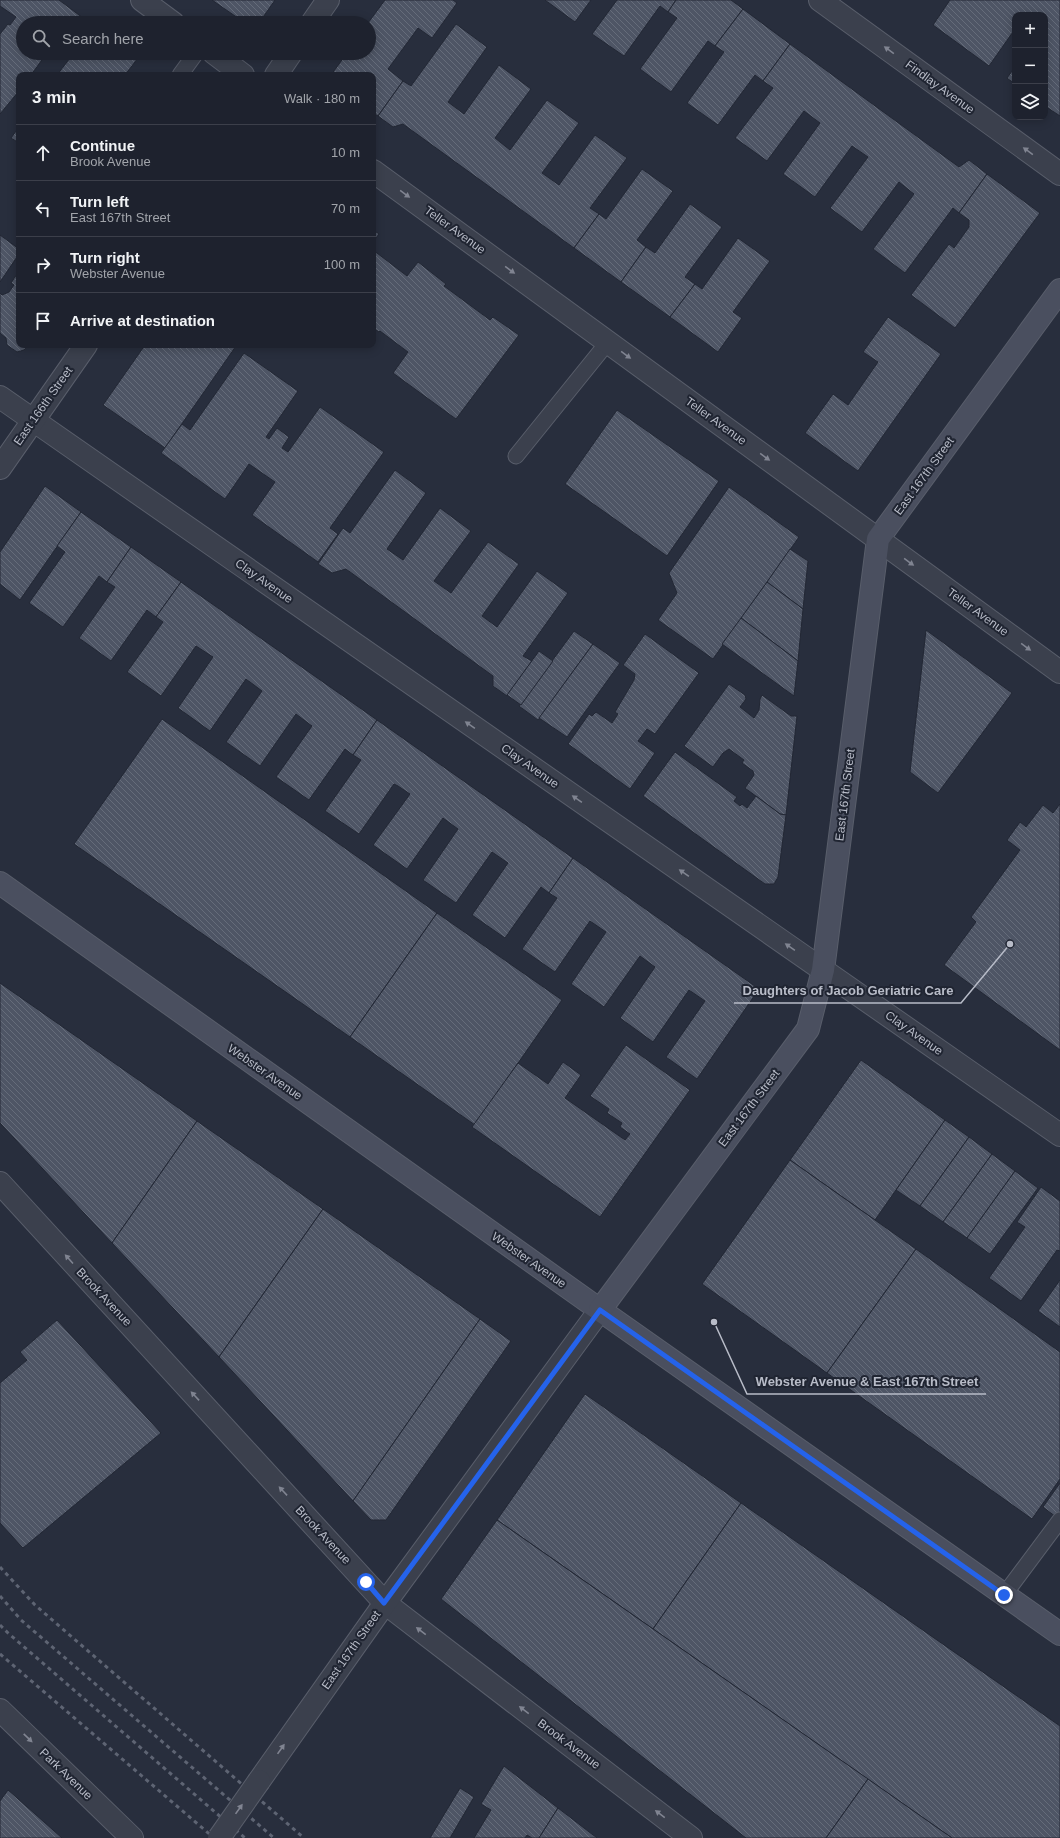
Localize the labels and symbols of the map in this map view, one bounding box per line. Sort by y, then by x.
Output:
one-way arrow [884,46,894,54]
street label: Findlay Avenue [903,57,977,117]
one-way arrow [1023,147,1034,155]
one-way arrow [399,190,410,198]
street label: Teller Avenue [422,203,488,257]
one-way arrow [504,266,515,274]
one-way arrow [621,351,631,359]
street label: East 166th Street [11,363,76,448]
street label: Teller Avenue [683,394,749,448]
street label: East 167th Street [891,434,957,518]
one-way arrow [759,452,770,461]
street label: Clay Avenue [232,556,296,606]
one-way arrow [904,558,915,566]
street label: Teller Avenue [945,585,1011,639]
one-way arrow [1021,643,1031,651]
one-way arrow [465,721,476,729]
street label: Clay Avenue [498,741,562,791]
street label: East 167th Street [832,747,858,842]
one-way arrow [572,795,582,803]
one-way arrow [678,869,689,877]
one-way arrow [785,943,796,951]
callout: Daughters of Jacob Geriatric Care [734,978,961,1003]
text: Daughters of Jacob Geriatric Care [743,983,953,998]
street label: Clay Avenue [882,1008,946,1058]
street label: Webster Avenue [225,1041,305,1103]
street label: East 167th Street [716,1066,783,1149]
street label: Webster Avenue [489,1229,569,1291]
one-way arrow [65,1254,74,1263]
street label: Brook Avenue [73,1265,135,1329]
callout: Webster Avenue & East 167th Street [747,1369,986,1394]
text: Webster Avenue & East 167th Street [756,1374,979,1389]
one-way arrow [190,1390,199,1401]
one-way arrow [278,1486,287,1497]
street label: Brook Avenue [292,1503,354,1567]
route start [357,1573,375,1591]
route end [995,1586,1013,1604]
street label: East 167th Street [319,1607,384,1692]
one-way arrow [415,1626,426,1635]
one-way arrow [518,1705,529,1714]
street label: Brook Avenue [535,1716,603,1772]
one-way arrow [23,1733,33,1742]
one-way arrow [277,1744,285,1754]
street label: Park Avenue [37,1745,95,1803]
one-way arrow [235,1804,243,1815]
one-way arrow [655,1810,666,1819]

